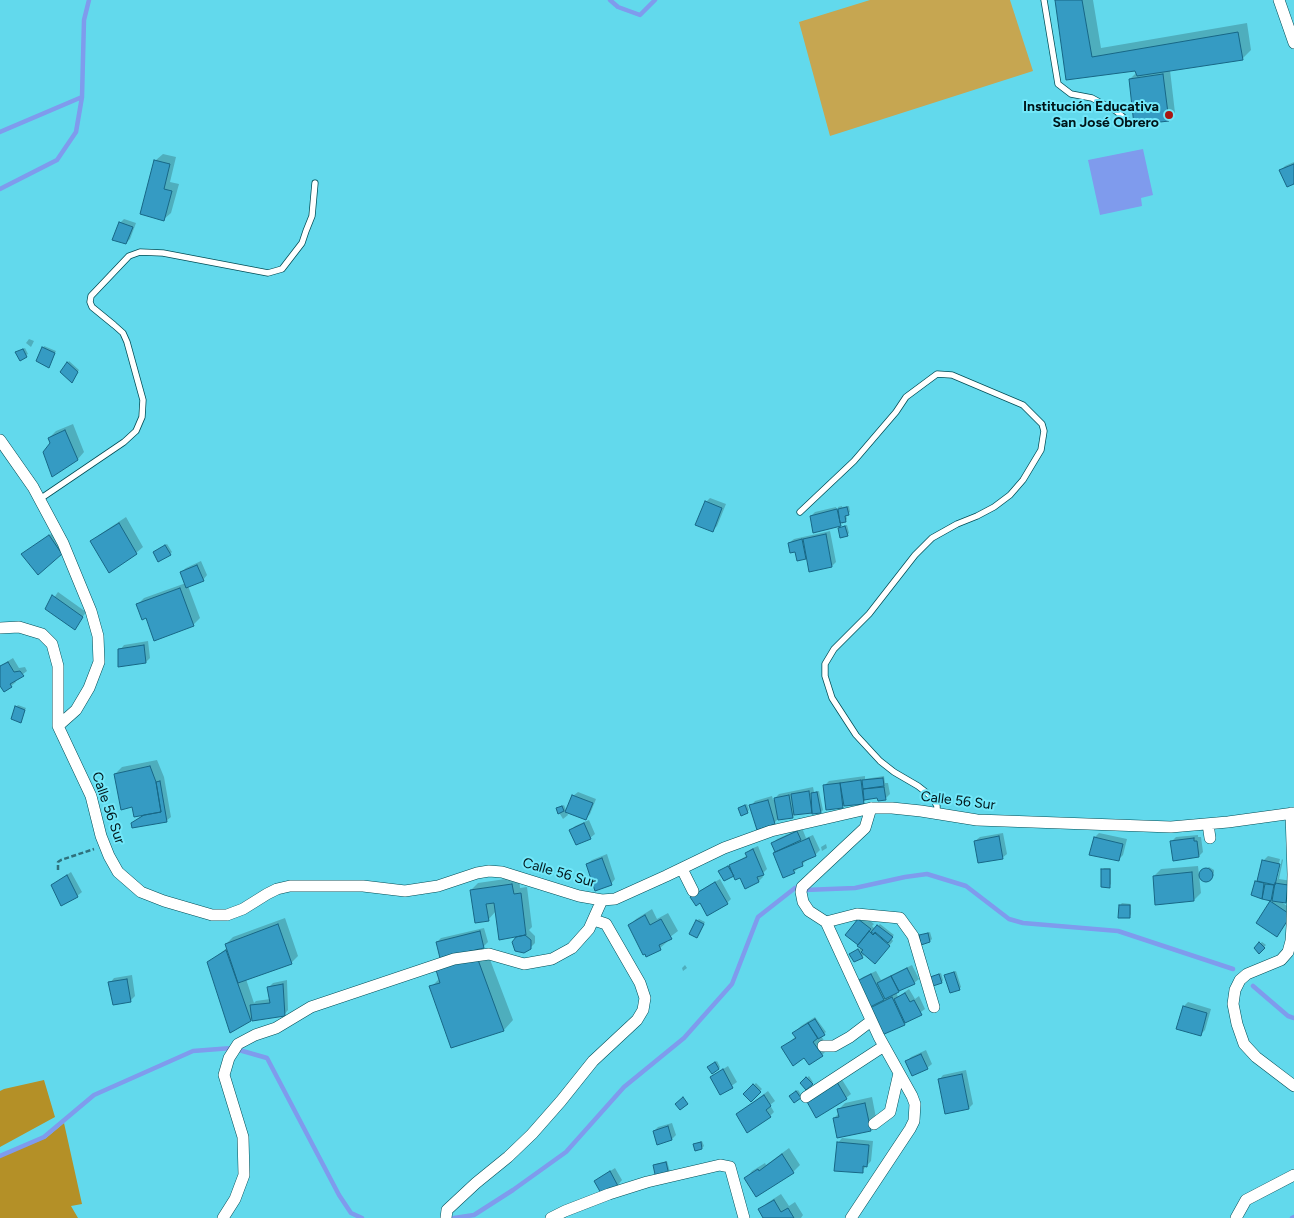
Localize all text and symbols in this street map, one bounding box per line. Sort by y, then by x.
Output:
place label: Institución Educativa San José Obrero [1023,99,1159,132]
marker: Institución Educativa San José Obrero [1163,109,1175,121]
street label: Calle 56 Sur [88,770,128,846]
street label: Calle 56 Sur [920,788,996,814]
street label: Calle 56 Sur [521,855,597,891]

